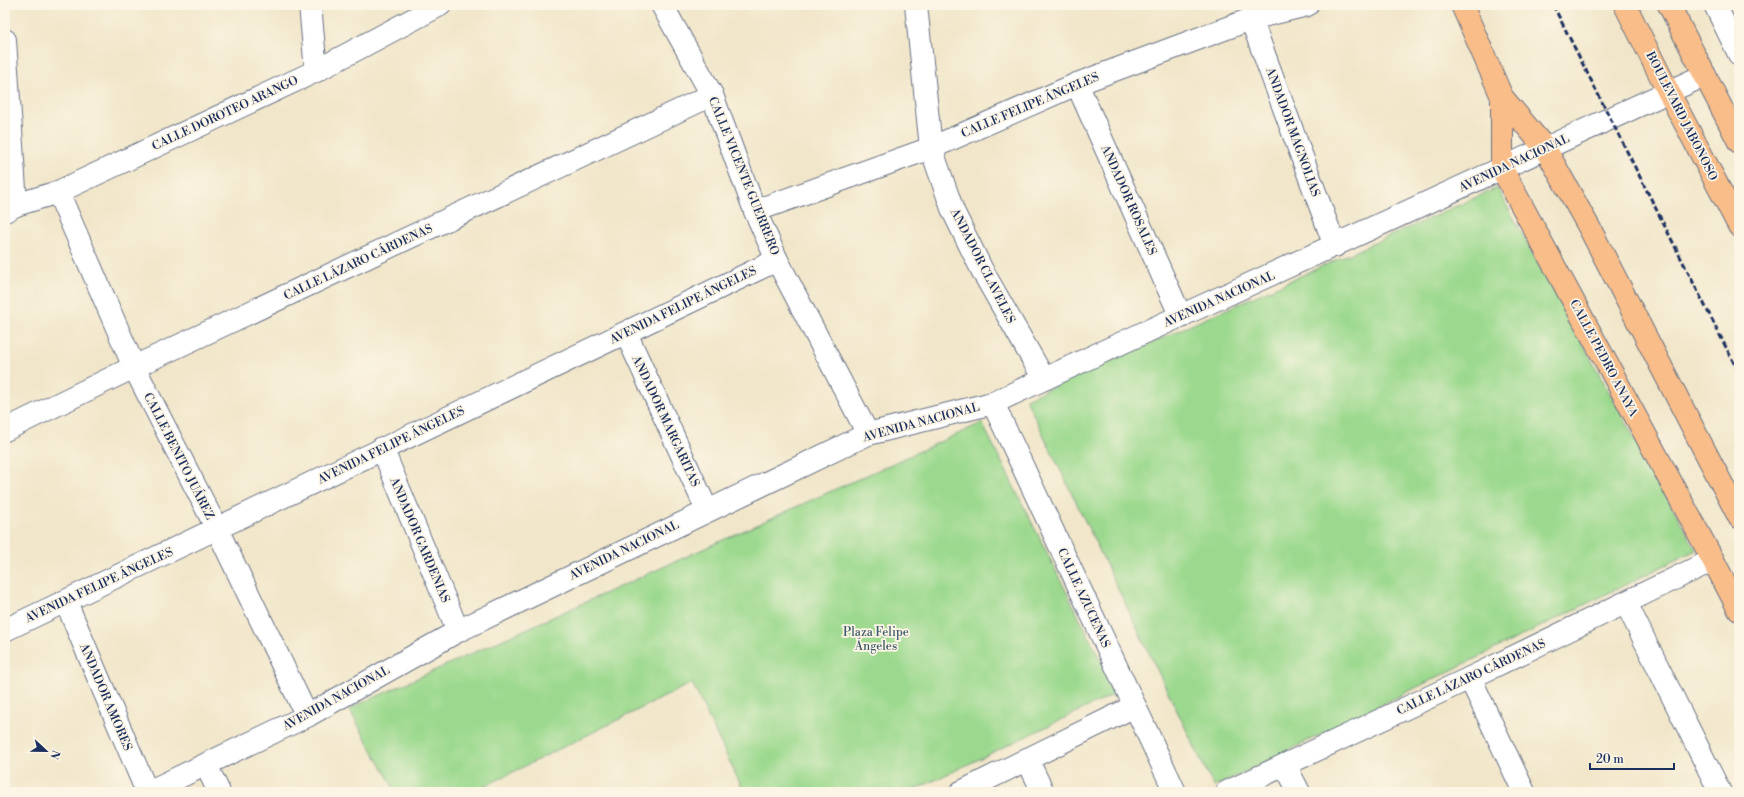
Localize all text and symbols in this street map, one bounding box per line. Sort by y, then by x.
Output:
street label: BOULEVARD JABONOSO [1642,48,1721,183]
street label: ANDADOR MAGNOLIAS [1262,65,1323,199]
street label: CALLE FELIPE ÁNGELES [958,68,1102,141]
street label: CALLE DOROTEO ARANGO [150,73,301,154]
street label: CALLE VICENTE GUERRERO [705,95,782,258]
street label: AVENIDA NACIONAL [1456,131,1572,196]
street label: ANDADOR ROSALES [1097,142,1160,258]
street label: ANDADOR CLAVELES [947,205,1018,326]
street label: CALLE LÁZARO CÁRDENAS [280,219,435,304]
street label: AVENIDA FELIPE ÁNGELES [606,261,759,348]
street label: AVENIDA NACIONAL [1160,268,1277,331]
street label: CALLE PEDRO ANAYA [1566,297,1641,420]
street label: ANDADOR MARGARITAS [628,352,703,489]
street label: CALLE BENITO JUÁREZ [140,389,219,522]
street label: AVENIDA NACIONAL [860,400,981,446]
street label: AVENIDA FELIPE ÁNGELES [314,401,467,488]
street label: ANDADOR GARDENIAS [386,474,453,605]
street label: AVENIDA NACIONAL [566,517,682,584]
street label: AVENIDA FELIPE ÁNGELES [21,543,176,627]
street label: CALLE AZUCENAS [1054,546,1113,651]
park label: Plaza Felipe Ángeles [843,625,909,654]
street label: CALLE LÁZARO CÁRDENAS [1393,634,1548,719]
street label: ANDADOR AMORES [76,640,135,753]
street label: AVENIDA NACIONAL [279,663,392,735]
north arrow [26,731,66,771]
scale bar [1590,745,1674,771]
text: N [46,748,62,761]
text: 20 m [1596,752,1624,767]

